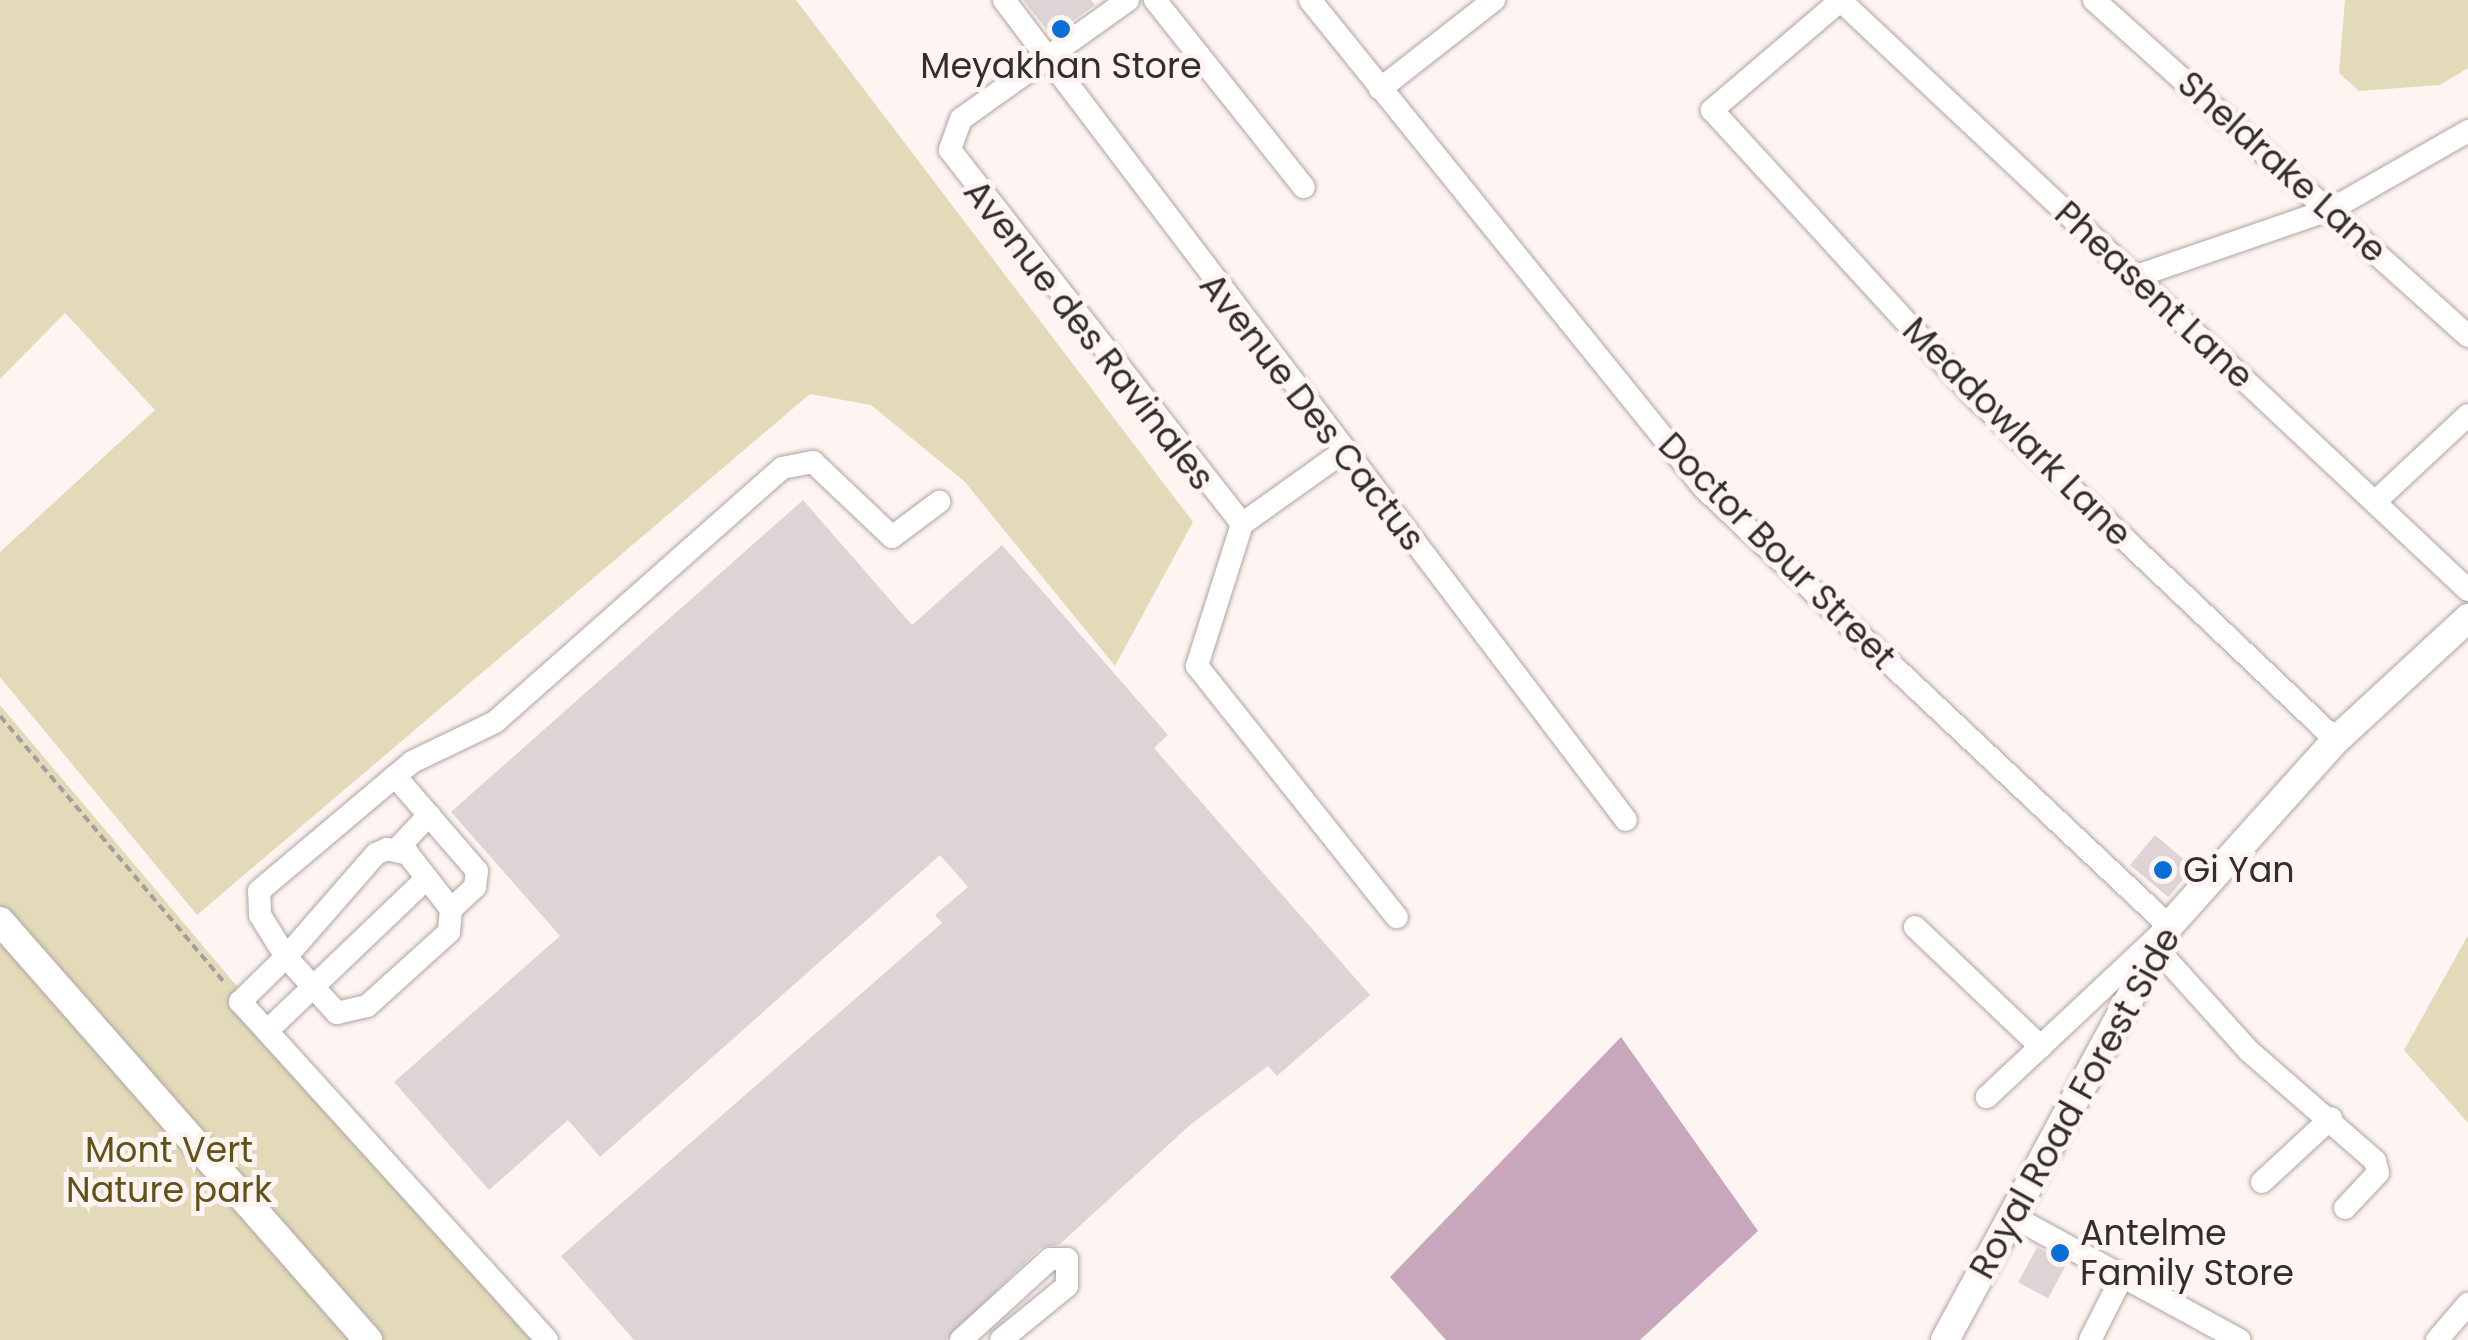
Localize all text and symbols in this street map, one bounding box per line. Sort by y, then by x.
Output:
marker: Meyakhan Store [1050,18,1072,40]
place label: Meyakhan Store [920,45,1202,87]
street label: Sheldrake Lane [2169,63,2395,271]
street label: Avenue des Ravinales [955,172,1223,498]
street label: Pheasent Lane [2046,193,2262,397]
street label: Avenue Des Cactus [1191,265,1433,559]
street label: Meadowlark Lane [1894,309,2140,555]
street label: Doctor Bour Street [1650,424,1904,678]
place label: Gi Yan [2183,849,2295,891]
marker: Gi Yan [2152,859,2174,881]
street label: Royal Road Forest Side [1961,920,2189,1286]
park label: Mont Vert Nature park [66,1129,272,1211]
place label: Antelme Family Store [2080,1212,2294,1294]
marker: Antelme Family Store [2049,1242,2071,1264]

